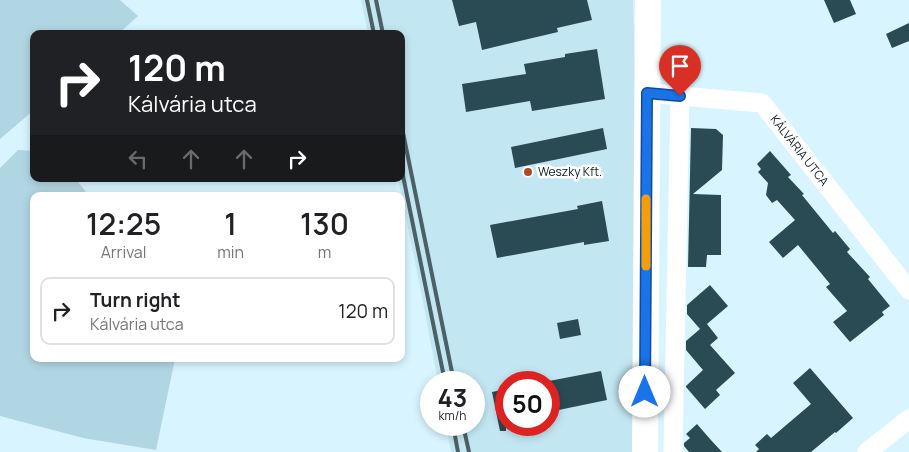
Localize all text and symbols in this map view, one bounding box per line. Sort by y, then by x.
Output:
text: 120 m [128,44,226,92]
pin [659,45,701,96]
icon: right [45,50,110,115]
icon: arrive [666,52,694,80]
text: Kálvária utca [128,89,257,119]
street label: KÁLVÁRIA UTCA [767,111,833,190]
icon: left [124,145,152,173]
icon: ahead [177,145,205,173]
icon: ahead [230,145,258,173]
icon: right [283,145,311,173]
place label: Weszky Kft. [538,163,602,180]
marker: Weszky Kft. [522,166,534,178]
text: 12:25 [86,203,161,244]
text: 1 [224,203,237,244]
text: 130 [300,203,349,244]
text: Arrival [101,241,146,263]
text: min [217,241,244,263]
text: m [318,241,331,263]
text: Turn right [90,287,180,313]
icon: right [47,297,75,325]
text: 120 m [338,298,388,324]
text: Kálvária utca [90,313,184,335]
position arrow [618,365,670,417]
speed limit sign: 50 [495,371,560,436]
text: 43 [438,380,467,415]
text: km/h [439,407,466,424]

